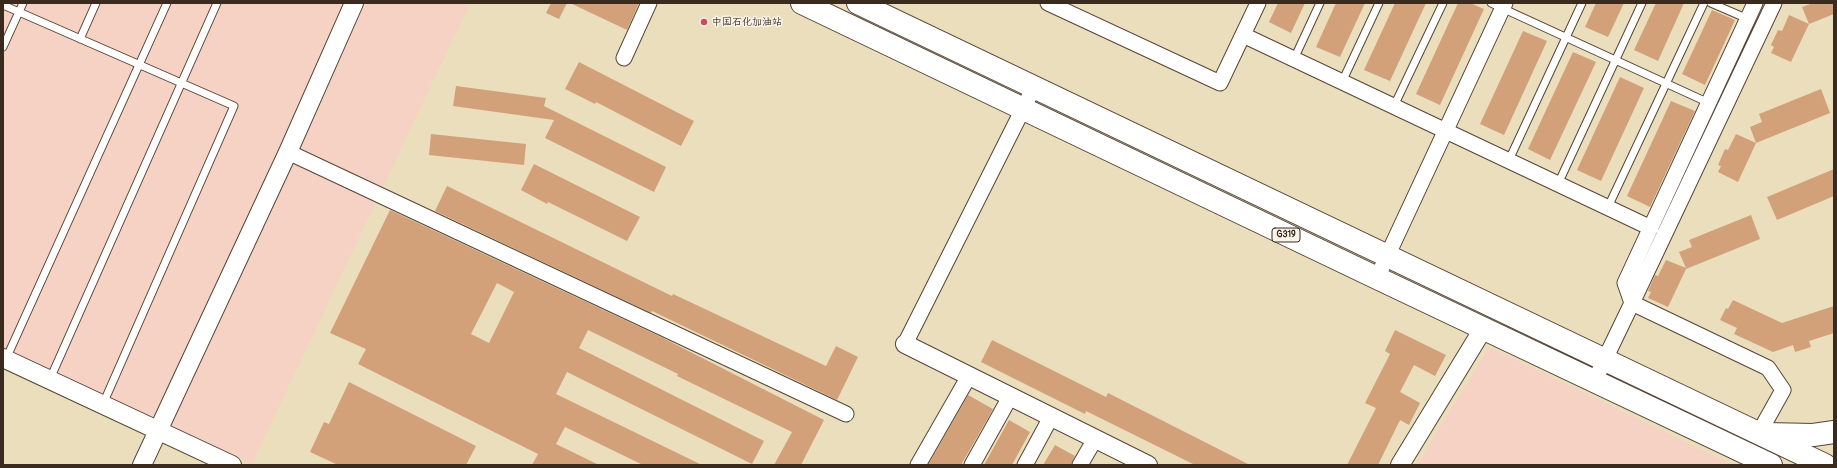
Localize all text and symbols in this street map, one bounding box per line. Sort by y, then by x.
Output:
place label: 中国石化加油站 [712,16,782,28]
marker: 中国石化加油站 [699,17,709,27]
road number: G319 [1272,228,1300,242]

